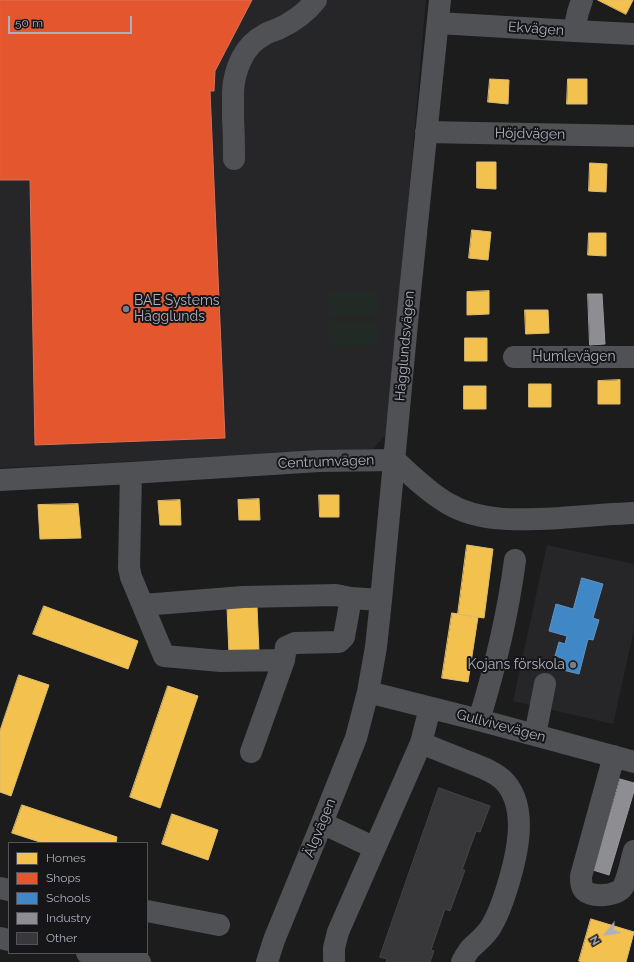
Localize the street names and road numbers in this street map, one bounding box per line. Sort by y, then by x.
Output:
street label: Ekvägen [508,19,564,39]
street label: Höjdvägen [495,125,565,143]
street label: Hägglundsvägen [392,290,418,402]
street label: Humlevägen [532,349,616,365]
street label: Centrumvägen [277,452,375,472]
street label: Gullvivevägen [455,706,547,746]
street label: Älgvägen [301,796,339,860]

